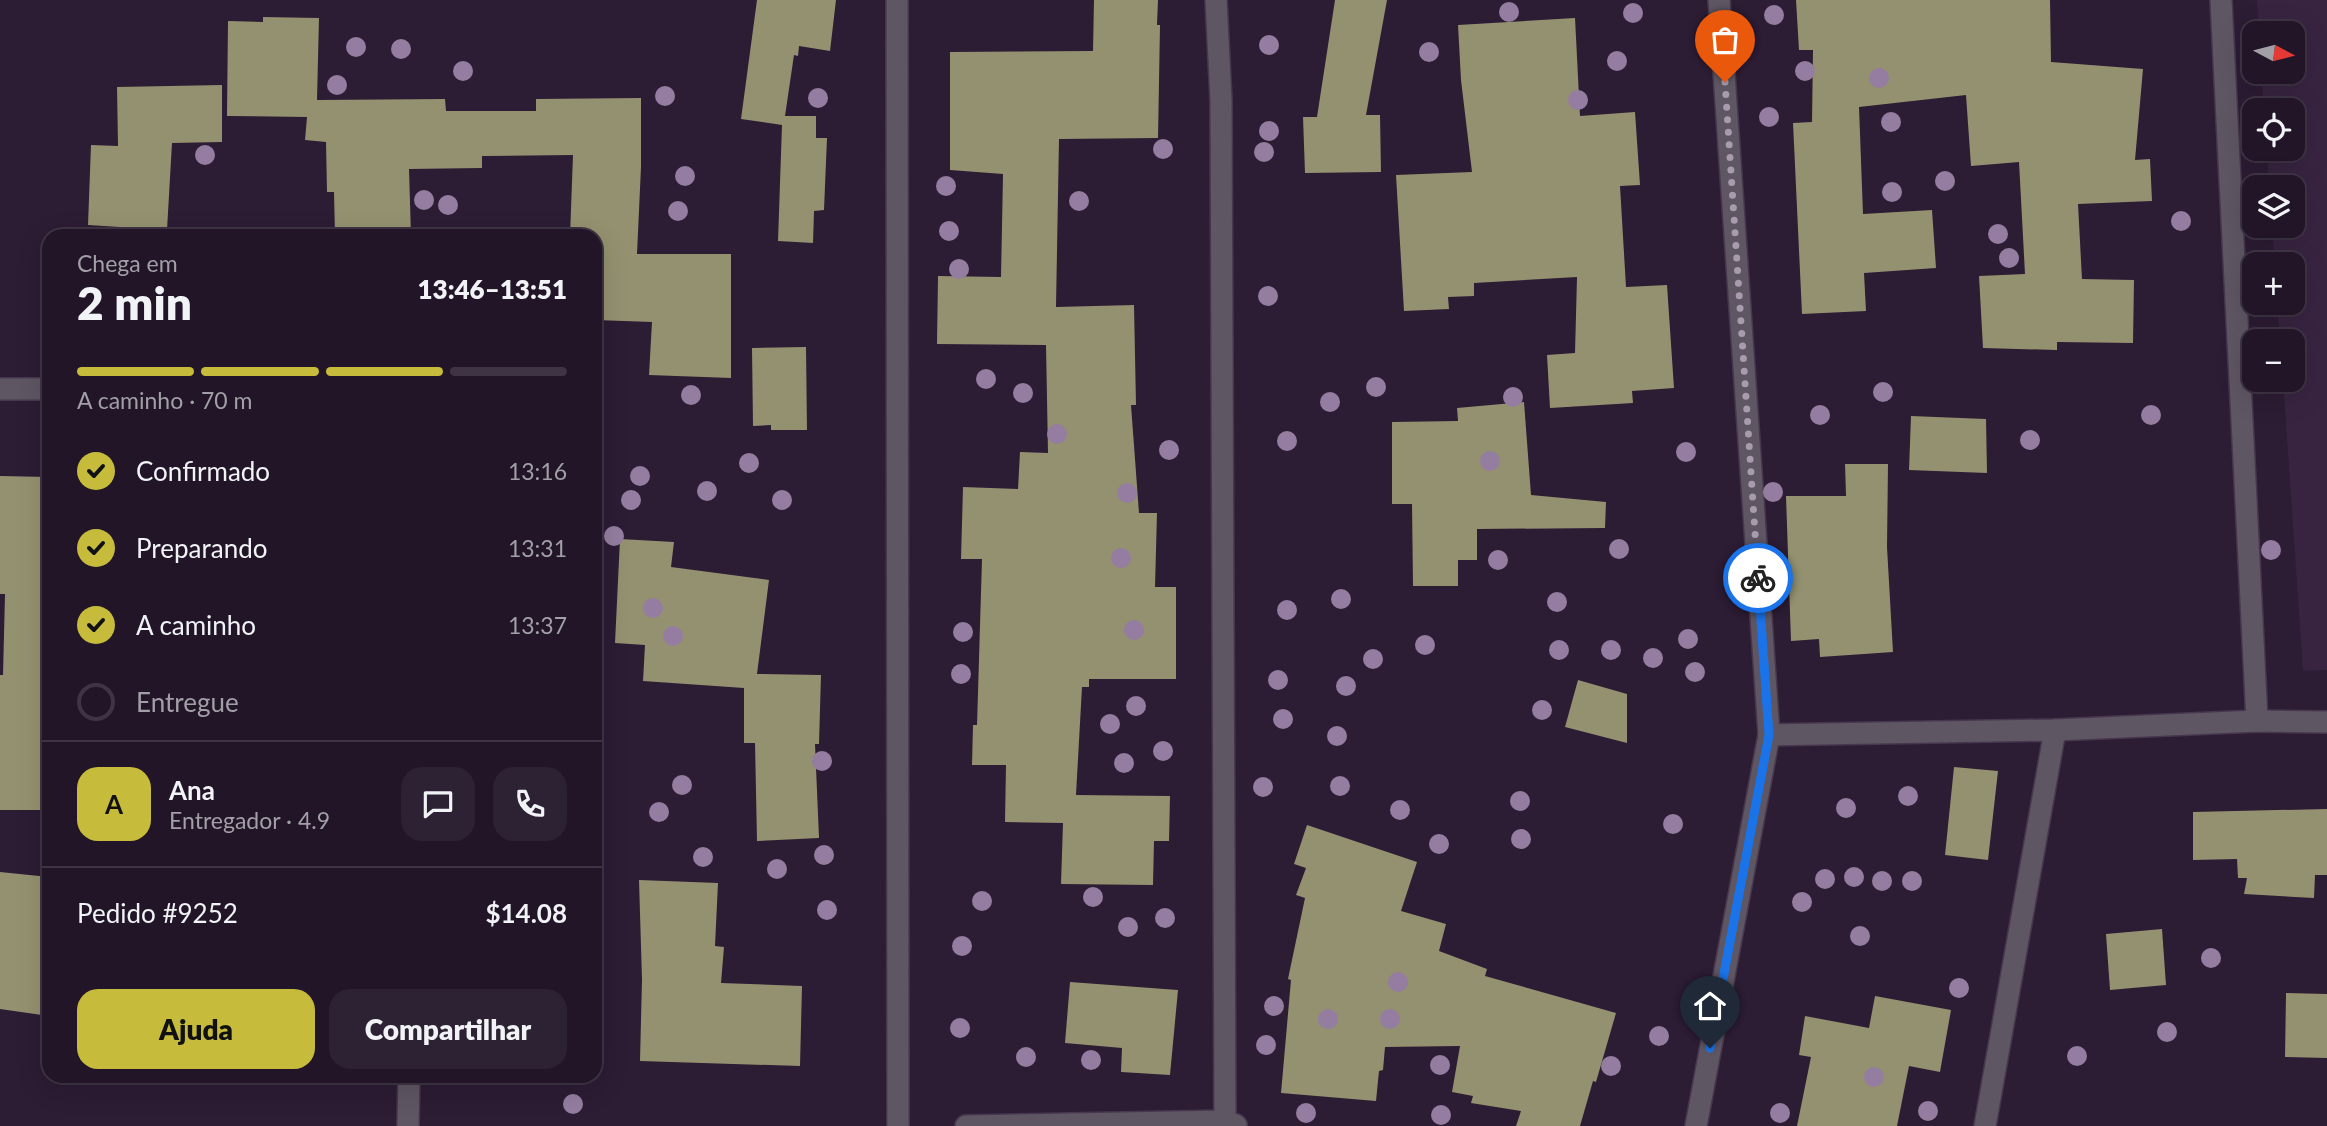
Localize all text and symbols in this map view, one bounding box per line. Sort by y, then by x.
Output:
pin [1695,10,1755,82]
icon: bag [1706,21,1744,59]
north arrow [2242,21,2305,84]
map controls [2242,21,2305,392]
button: locate [2242,98,2305,161]
button: layers [2242,175,2305,238]
text: Chega em [77,249,178,277]
button: + [2242,252,2305,315]
text: 13:46–13:51 [417,273,567,305]
text: 2 min [77,275,192,330]
button: − [2242,329,2305,392]
text: A caminho · 70 m [77,386,253,414]
icon: check [77,452,115,490]
text: Confirmado [136,455,270,487]
text: 13:16 [508,457,567,485]
icon: check [77,529,115,567]
text: Preparando [136,532,268,564]
text: 13:31 [508,534,567,562]
courier [1723,543,1793,613]
icon: bike [1739,559,1777,597]
icon: check [77,606,115,644]
text: A caminho [136,609,256,641]
text: 13:37 [508,611,567,639]
text: Entregue [136,686,239,718]
button: chat [401,767,475,841]
button: phone [493,767,567,841]
text: Ana [169,774,215,806]
text: A [105,788,123,820]
text: Entregador · 4.9 [169,806,330,834]
text: Pedido #9252 [77,897,238,929]
text: $14.08 [485,897,567,929]
pin [1680,976,1740,1048]
icon: home [1691,987,1729,1025]
button: Ajuda [77,989,315,1069]
button: Compartilhar [329,989,567,1069]

